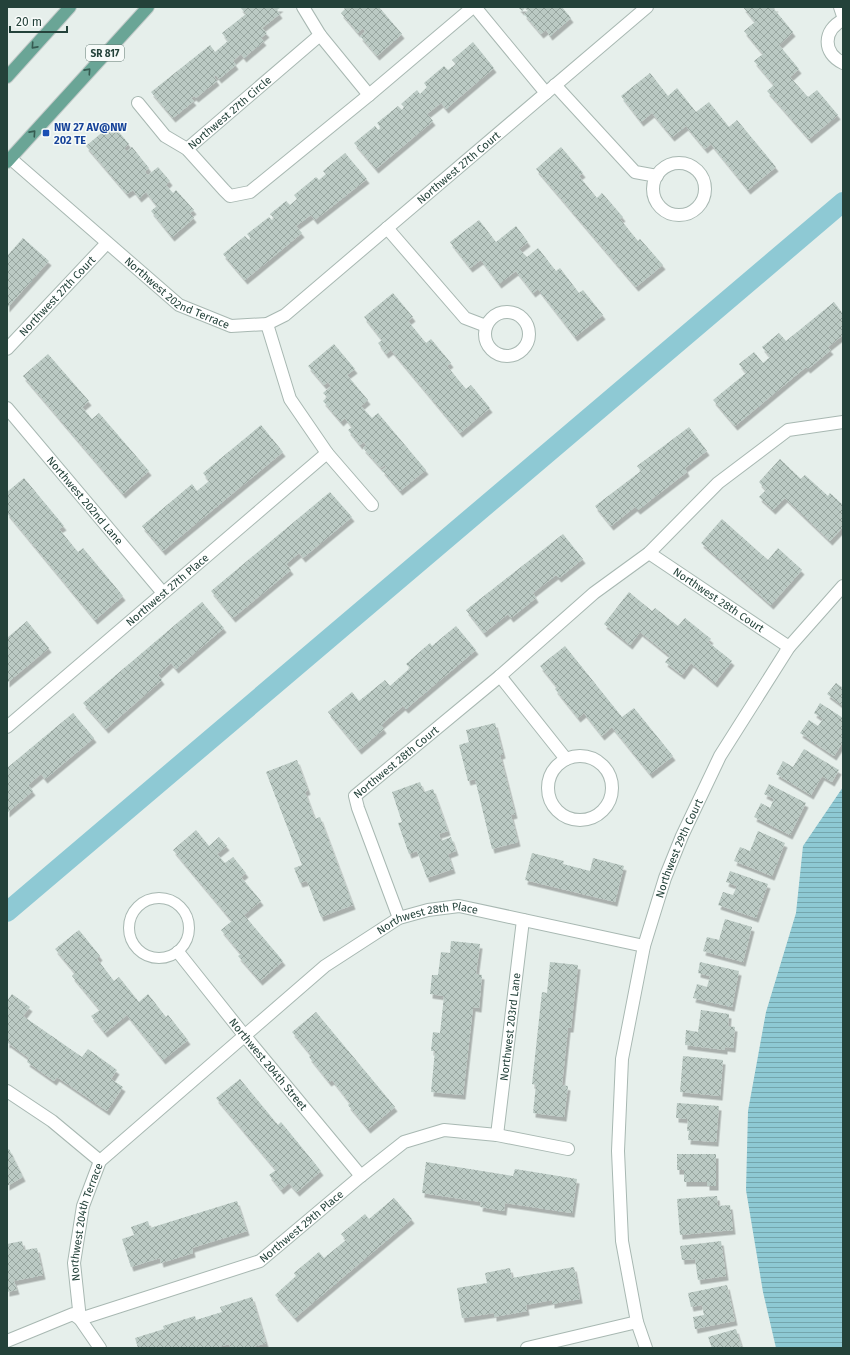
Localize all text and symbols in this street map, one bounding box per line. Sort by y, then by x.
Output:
scale bar [10,8,67,34]
text: 20 m [16,15,42,29]
one-way arrow [32,42,39,49]
road number: SR 817 [86,45,124,61]
one-way arrow [84,69,91,76]
street label: Northwest 27th Circle [185,74,274,152]
place label: NW 27 AV@NW 202 TE [54,121,127,147]
marker: NW 27 AV@NW 202 TE [41,128,51,138]
street label: Northwest 27th Court [415,129,503,207]
one-way arrow [28,130,35,137]
street label: Northwest 27th Court [17,254,98,339]
street label: Northwest 202nd Terrace [122,255,231,332]
street label: Northwest 202nd Lane [44,454,125,548]
street label: Northwest 27th Place [124,551,212,629]
street label: Northwest 28th Court [671,565,766,635]
street label: Northwest 28th Court [351,723,442,801]
street label: Northwest 29th Court [653,797,706,900]
street label: Northwest 28th Place [375,900,479,938]
street label: Northwest 203rd Lane [498,972,524,1082]
street label: Northwest 204th Street [226,1016,310,1113]
street label: Northwest 204th Terrace [68,1161,106,1282]
street label: Northwest 29th Place [257,1188,346,1266]

